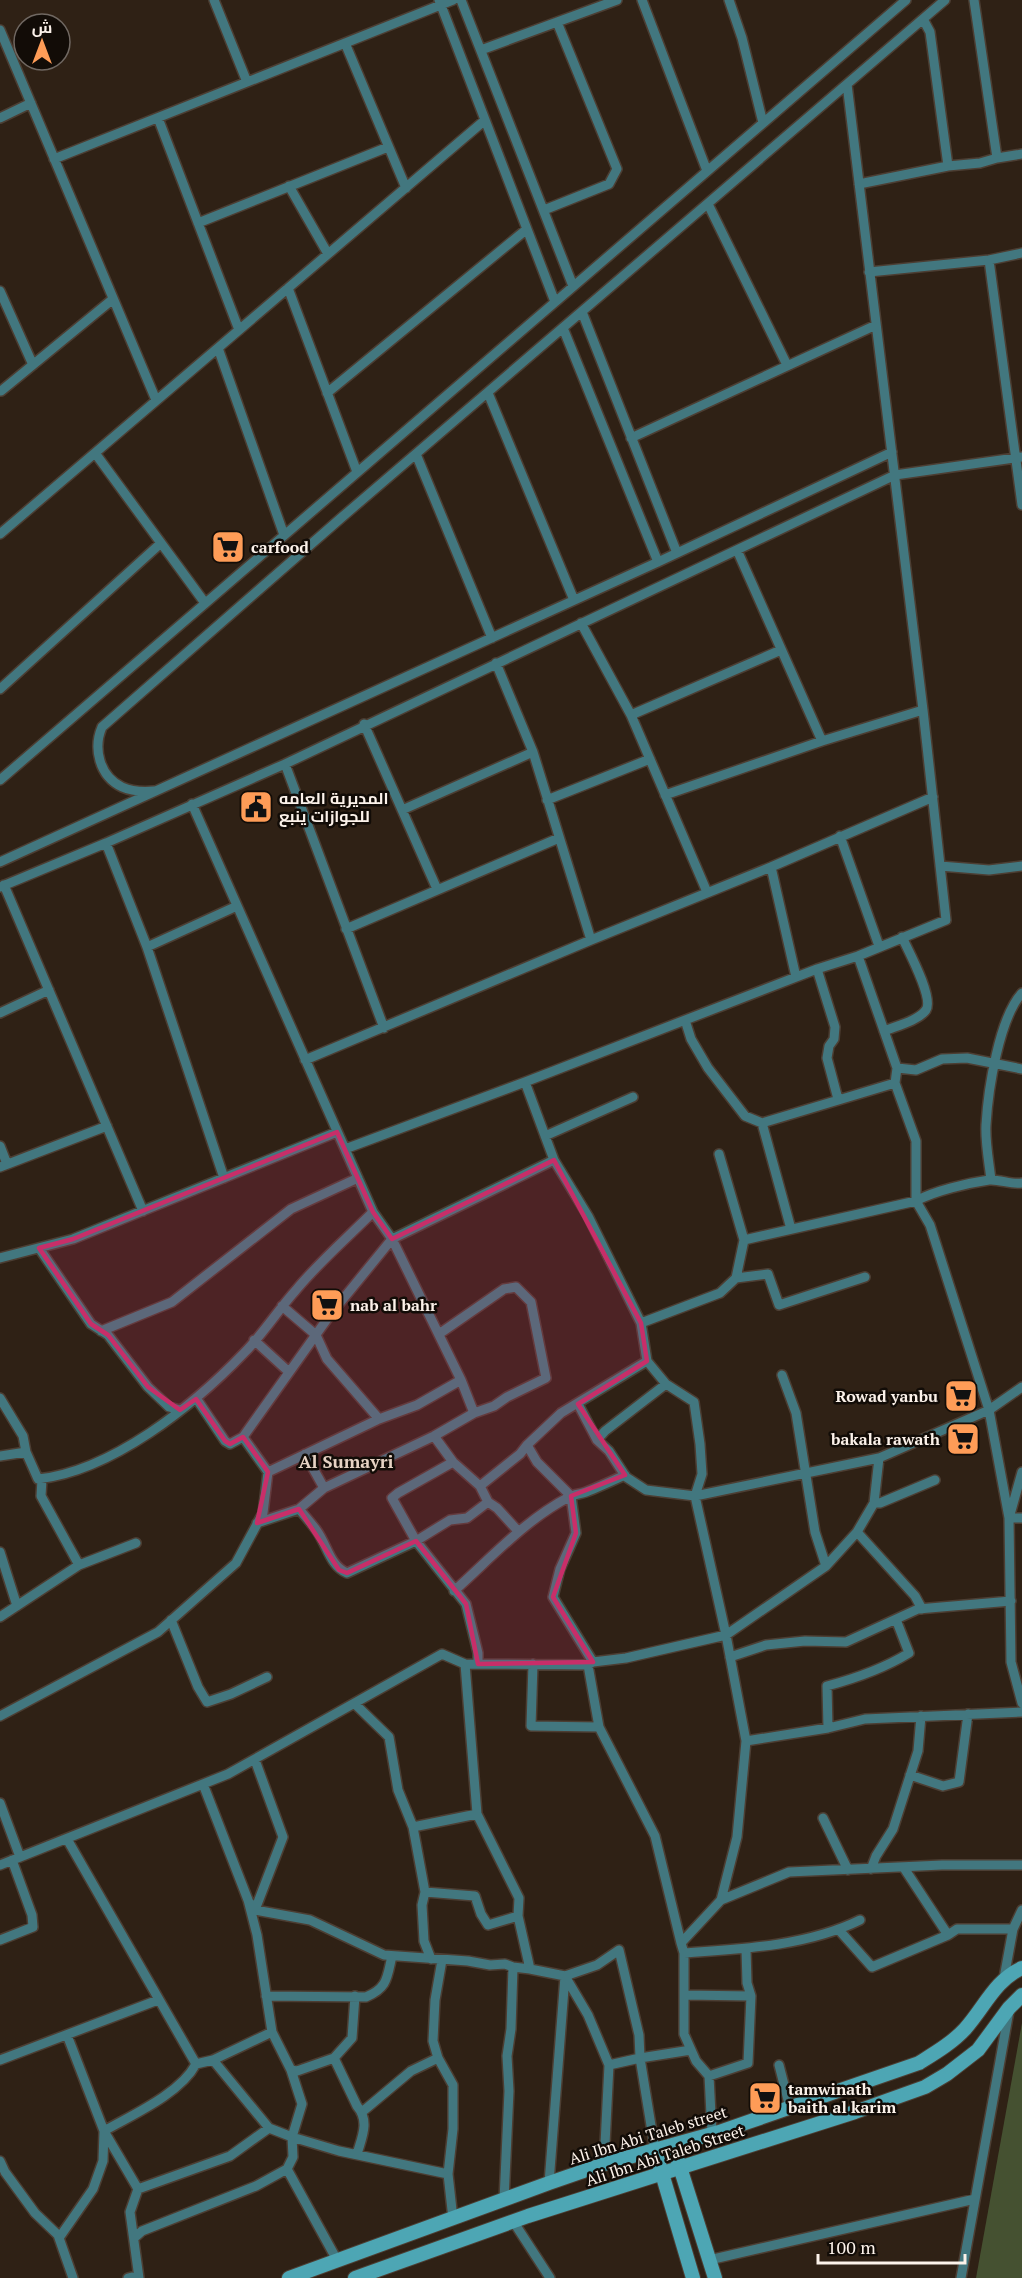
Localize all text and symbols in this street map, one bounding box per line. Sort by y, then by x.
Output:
north arrow [12,12,72,72]
text: ش [32,16,52,38]
supermarket icon: carfood [210,529,246,565]
place label: carfood [251,536,309,558]
place label: المديرية العامه للجوازات ينبع [279,787,388,827]
public building icon: المديرية العامه للجوازات ينبع [238,789,274,825]
supermarket icon: nab al bahr [309,1287,345,1323]
place label: nab al bahr [350,1294,437,1316]
supermarket icon: Rowad yanbu [943,1378,979,1414]
place label: Rowad yanbu [836,1385,938,1407]
supermarket icon: bakala rawath [945,1421,981,1457]
place label: bakala rawath [830,1428,941,1450]
district label: Al Sumayri [298,1449,394,1473]
place label: tamwinath baith al karim [787,2078,897,2118]
supermarket icon: tamwinath baith al karim [747,2080,783,2116]
street label: Ali Ibn Abi Taleb street [566,2100,730,2170]
street label: Ali Ibn Abi Taleb Street [583,2119,747,2191]
scale bar [818,2227,965,2265]
text: 100 m [827,2235,876,2259]

